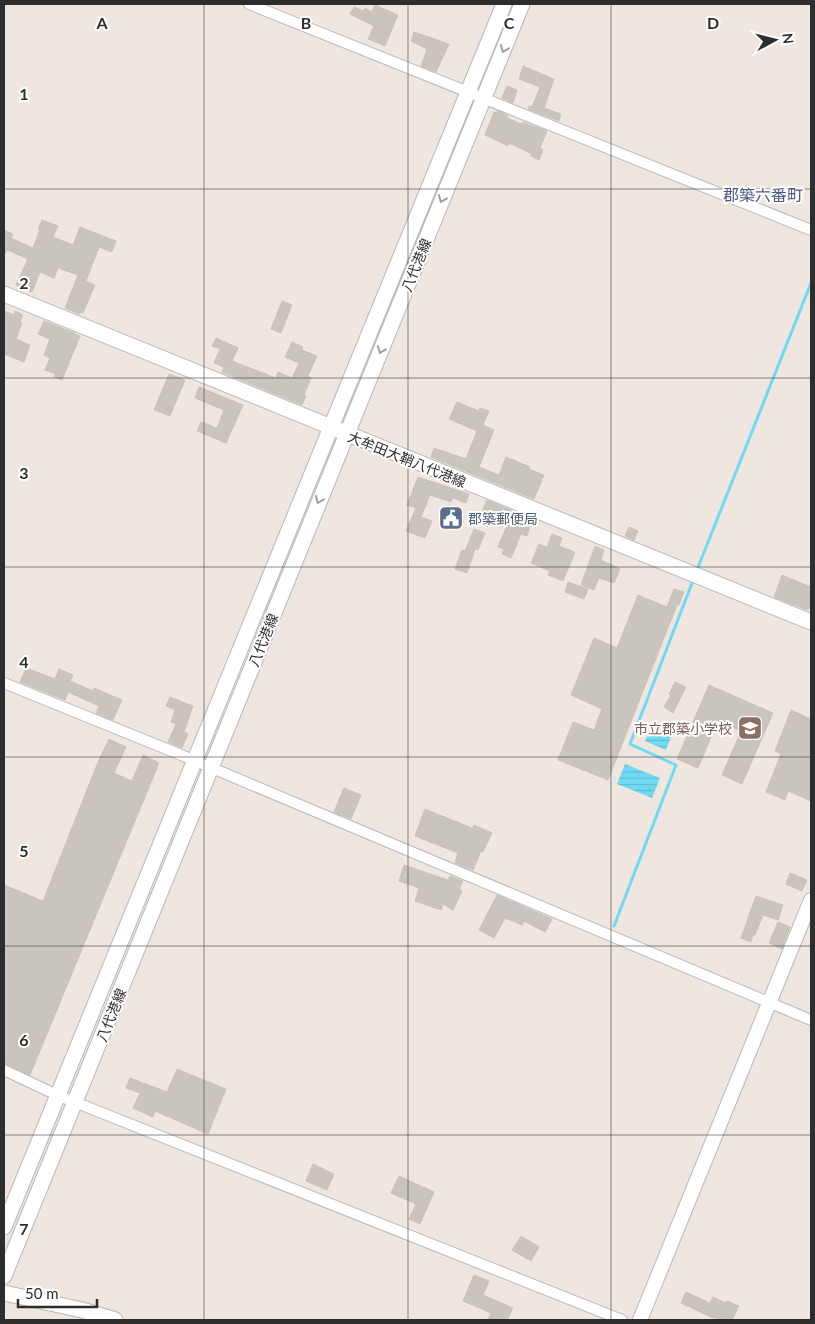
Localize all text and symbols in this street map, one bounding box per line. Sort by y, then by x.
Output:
text: A [95,13,108,32]
text: B [301,13,311,32]
text: C [504,13,515,32]
text: D [707,13,719,32]
north arrow [750,15,800,65]
text: N [779,32,797,45]
one-way arrow [499,44,510,53]
text: 1 [19,84,29,103]
district label: 郡築六番町 [723,185,803,204]
one-way arrow [438,194,449,203]
street label: 八代港線 [398,236,434,294]
text: 2 [19,273,29,292]
one-way arrow [376,345,387,354]
street label: 大牟田大鞘八代港線 [345,428,469,490]
text: 3 [19,463,29,482]
one-way arrow [315,495,326,504]
public building icon: 郡築郵便局 [438,505,464,531]
place label: 郡築郵便局 [468,510,538,527]
street label: 八代港線 [245,611,281,669]
text: 4 [19,652,29,671]
school or university icon: 市立郡築小学校 [737,715,763,741]
place label: 市立郡築小学校 [634,720,732,737]
text: 5 [19,841,29,860]
street label: 八代港線 [93,986,129,1044]
text: 6 [19,1030,29,1049]
text: 7 [19,1219,29,1238]
scale bar [18,1276,96,1308]
text: 50 m [25,1284,59,1302]

